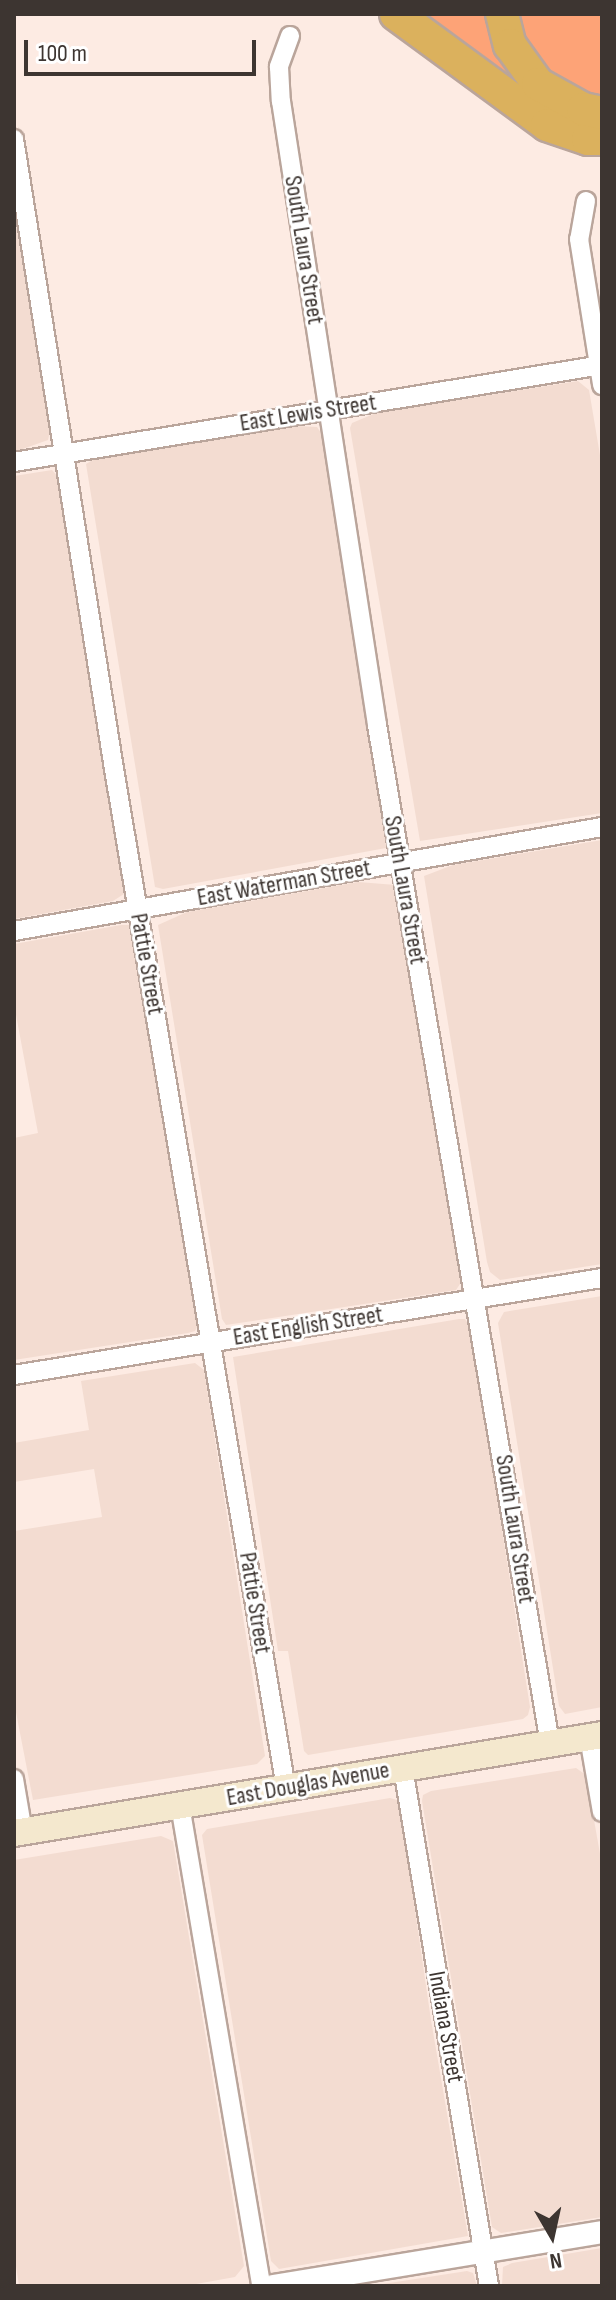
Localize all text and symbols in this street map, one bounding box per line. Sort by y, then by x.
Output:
scale bar [28,24,260,74]
text: 100 m [38,39,87,68]
street label: South Laura Street [278,174,330,326]
street label: East Lewis Street [238,388,378,438]
street label: South Laura Street [378,814,432,966]
street label: East Waterman Street [195,854,373,912]
street label: Pattie Street [124,911,170,1017]
street label: East English Street [231,1300,385,1352]
street label: South Laura Street [489,1453,541,1605]
street label: Pattie Street [233,1550,277,1656]
street label: East Douglas Avenue [224,1756,392,1812]
street label: Indiana Street [422,1969,470,2085]
north arrow [512,2196,592,2276]
text: N [548,2246,564,2274]

